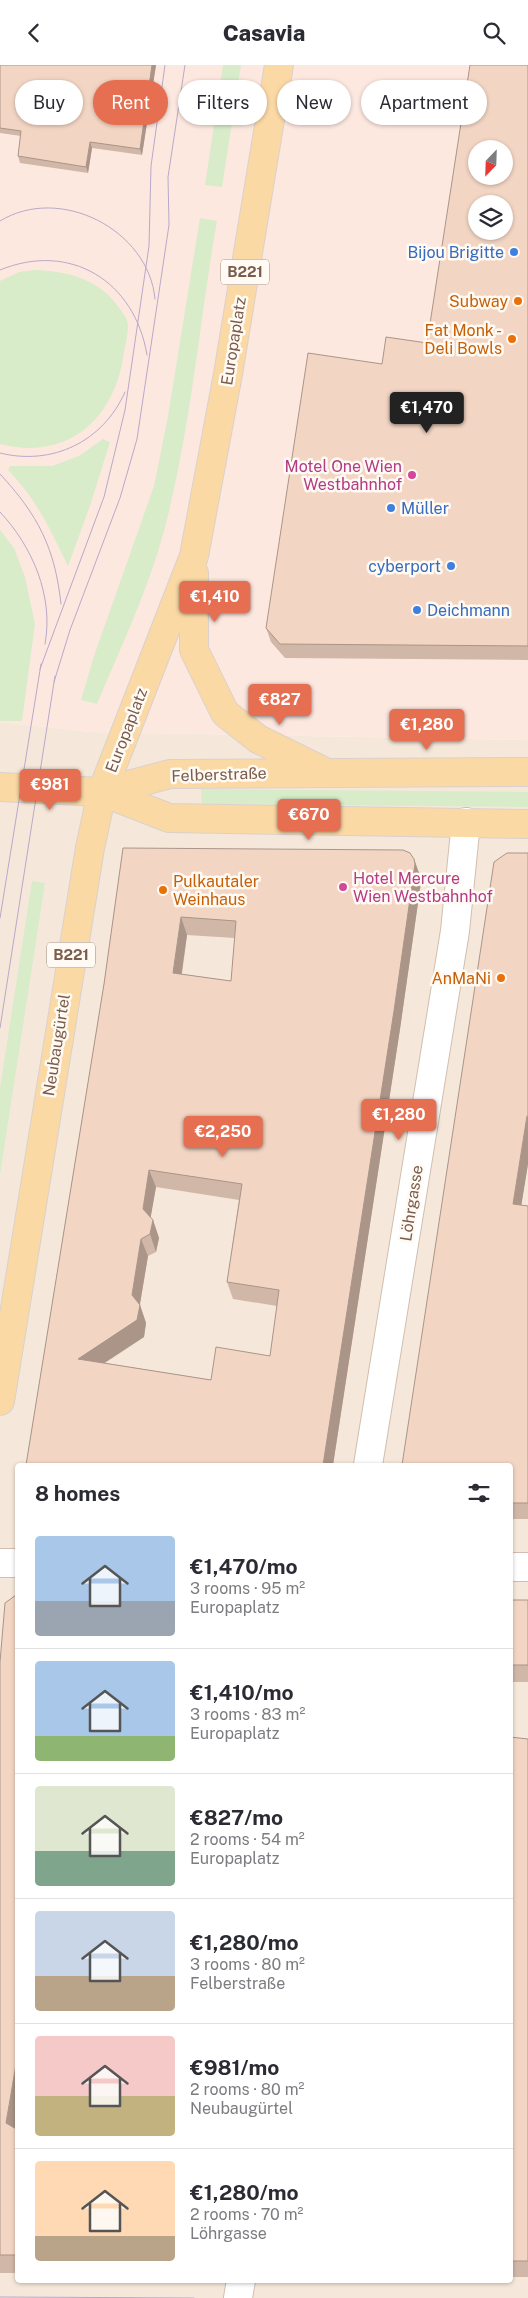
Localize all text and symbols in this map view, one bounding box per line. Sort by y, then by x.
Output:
icon: back [20,19,48,47]
icon: search [480,19,508,47]
text: Casavia [223,20,305,46]
chip: Buy [15,80,83,125]
chip: Rent [93,80,168,125]
chip: Filters [178,80,267,125]
chip: New [277,80,351,125]
chip: Apartment [361,80,487,125]
north arrow [468,140,512,185]
map controls [468,140,513,240]
button: layers [468,195,513,240]
place label: Bijou Brigitte [408,243,504,262]
marker: Bijou Brigitte [508,246,520,258]
road number: B221 [221,259,269,285]
place label: Subway [449,292,508,311]
street label: Europaplatz [217,295,250,387]
marker: Subway [512,295,524,307]
place label: Fat Monk - Deli Bowls [424,321,502,358]
marker: Fat Monk - Deli Bowls [506,333,518,345]
pin: €1,470 [386,391,468,434]
text: €1,470 [401,398,453,417]
place label: Motel One Wien Westbahnhof [285,457,402,494]
marker: Motel One Wien Westbahnhof [406,469,418,481]
place label: Müller [401,499,449,518]
marker: Müller [385,502,397,514]
place label: cyberport [368,557,441,576]
marker: cyberport [445,560,457,572]
pin: €1,410 [174,581,256,623]
text: €1,410 [190,587,240,606]
place label: Deichmann [427,601,510,620]
marker: Deichmann [411,604,423,616]
pin: €827 [250,683,310,726]
street label: Europaplatz [102,685,151,775]
text: €827 [259,690,301,709]
pin: €1,280 [386,709,468,751]
text: €1,280 [400,715,454,734]
street label: Felberstraße [171,763,267,786]
pin: €981 [20,769,80,811]
text: €981 [31,775,69,794]
pin: €670 [279,799,339,841]
text: €670 [289,805,329,824]
place label: Hotel Mercure Wien Westbahnhof [353,869,493,906]
place label: Pulkautaler Weinhaus [173,872,259,909]
marker: Hotel Mercure Wien Westbahnhof [337,881,349,893]
marker: Pulkautaler Weinhaus [157,884,169,896]
road number: B221 [47,943,95,967]
place label: AnMaNi [431,969,491,988]
marker: AnMaNi [495,972,507,984]
street label: Neubaugürtel [39,993,74,1097]
pin: €1,280 [358,1099,440,1141]
text: €1,280 [372,1105,426,1124]
pin: €2,250 [182,1115,264,1158]
text: €2,250 [195,1122,251,1141]
street label: Löhrgasse [396,1164,427,1243]
icon: filters [465,1479,493,1507]
text: 8 homes [35,1481,120,1506]
text: €1,470/mo [190,1554,298,1579]
icon: home [75,1556,135,1616]
text: 3 rooms · 95 m² [190,1579,305,1598]
text: Europaplatz [190,1598,279,1617]
text: €1,410/mo [190,1680,294,1705]
icon: home [75,1681,135,1741]
text: 3 rooms · 83 m² [190,1705,305,1724]
text: Europaplatz [190,1724,279,1743]
text: €827/mo [190,1805,283,1830]
icon: home [75,1806,135,1866]
text: 2 rooms · 54 m² [190,1830,305,1849]
text: Europaplatz [190,1849,279,1868]
text: €1,280/mo [190,1930,299,1955]
icon: home [75,1931,135,1991]
text: 3 rooms · 80 m² [190,1955,305,1974]
text: Felberstraße [190,1974,285,1993]
text: €981/mo [190,2055,279,2080]
icon: home [75,2056,135,2116]
text: 2 rooms · 80 m² [190,2080,304,2099]
text: Neubaugürtel [190,2099,293,2118]
text: €1,280/mo [190,2180,299,2205]
icon: home [75,2181,135,2241]
text: 2 rooms · 70 m² [190,2205,303,2224]
text: Löhrgasse [190,2224,267,2243]

